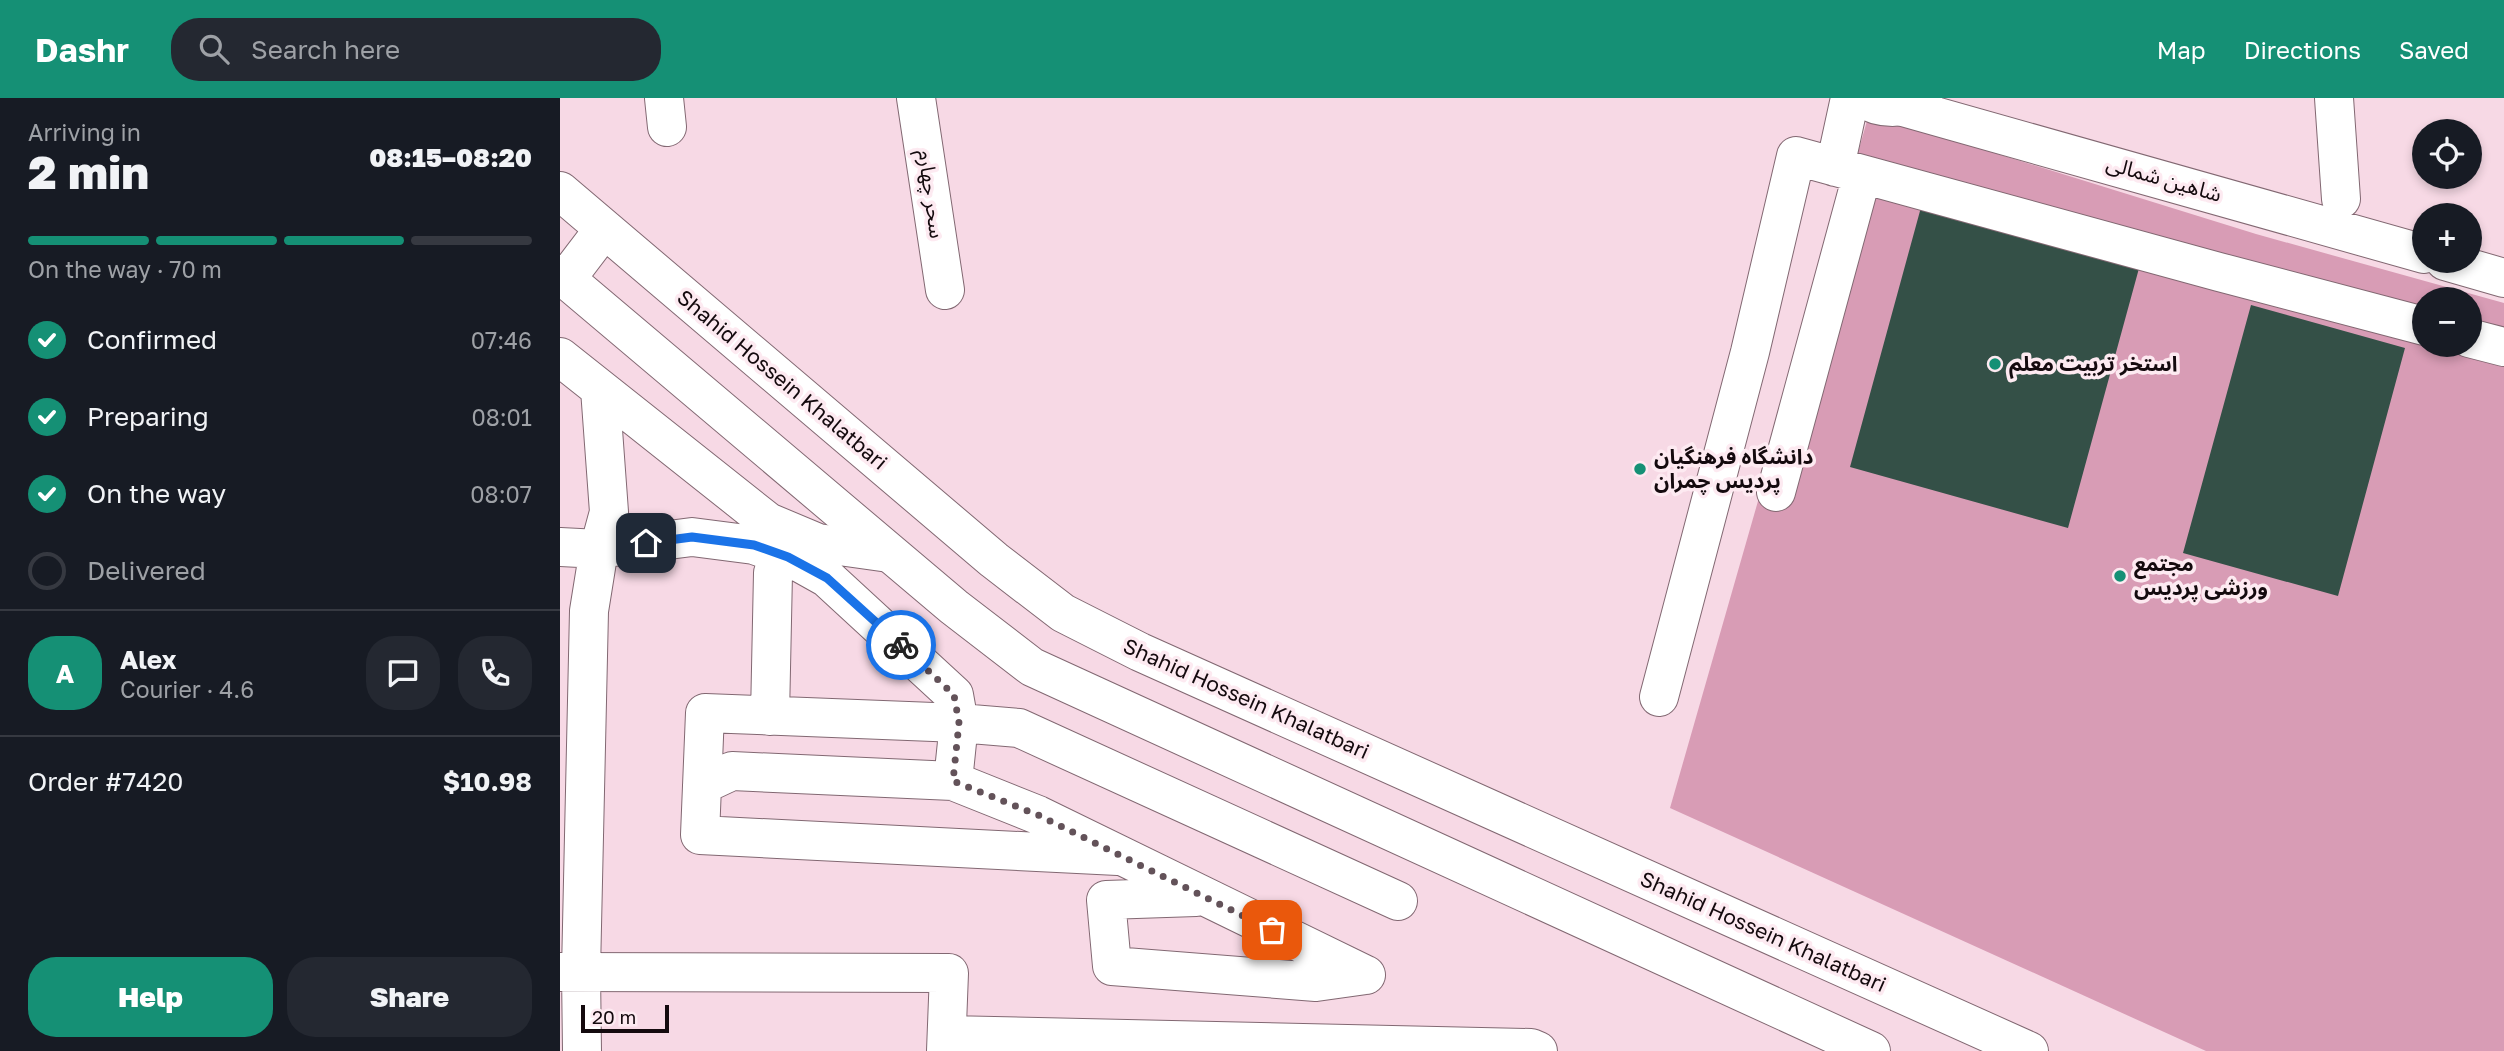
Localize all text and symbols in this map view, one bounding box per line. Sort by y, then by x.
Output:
search box [171,18,661,81]
text: Dashr [35,30,129,69]
icon: search [195,30,233,68]
text: Search here [251,34,400,65]
text: Map [2157,35,2206,64]
text: Directions [2244,35,2361,64]
text: Saved [2399,35,2469,64]
text: Arriving in [28,118,141,146]
map controls [2412,119,2482,357]
button: locate [2412,119,2482,189]
text: 08:15–08:20 [369,142,532,173]
text: 2 min [28,144,149,199]
street label: سحر چهارم [909,148,951,241]
street label: شاهین شمالی [2104,149,2225,207]
button: + [2412,203,2482,273]
text: On the way · 70 m [28,255,222,283]
street label: Shahid Hossein Khalatbari [672,284,893,475]
button: − [2412,287,2482,357]
icon: check [28,321,66,359]
text: Confirmed [87,324,217,355]
text: 07:46 [471,326,532,354]
place label: استخر تربیت معلم [2009,350,2177,379]
marker: استخر تربیت معلم [1987,356,2003,372]
icon: check [28,398,66,436]
text: Preparing [87,401,209,432]
text: 08:01 [471,403,532,431]
place label: دانشگاه فرهنگیان پردیس چمران [1654,443,1814,495]
marker: دانشگاه فرهنگیان پردیس چمران [1632,461,1648,477]
icon: check [28,475,66,513]
text: On the way [87,478,226,509]
text: 08:07 [470,480,532,508]
pin [616,513,676,573]
icon: home [627,524,665,562]
place label: مجتمع ورزشی پردیس [2134,550,2268,602]
text: Delivered [87,555,206,586]
marker: مجتمع ورزشی پردیس [2112,568,2128,584]
courier [866,610,936,680]
icon: bike [882,626,920,664]
street label: Shahid Hossein Khalatbari [1119,632,1373,764]
button: chat [366,636,440,710]
button: phone [458,636,532,710]
text: Alex [120,644,177,675]
text: A [56,658,74,689]
text: Courier · 4.6 [120,675,254,703]
text: Order #7420 [28,766,183,797]
text: $10.98 [443,766,532,797]
street label: Shahid Hossein Khalatbari [1636,865,1890,997]
pin [1242,900,1302,960]
icon: bag [1253,911,1291,949]
button: Help [28,957,273,1037]
button: Share [287,957,532,1037]
scale bar [581,1002,668,1034]
text: 20 m [592,1005,636,1028]

